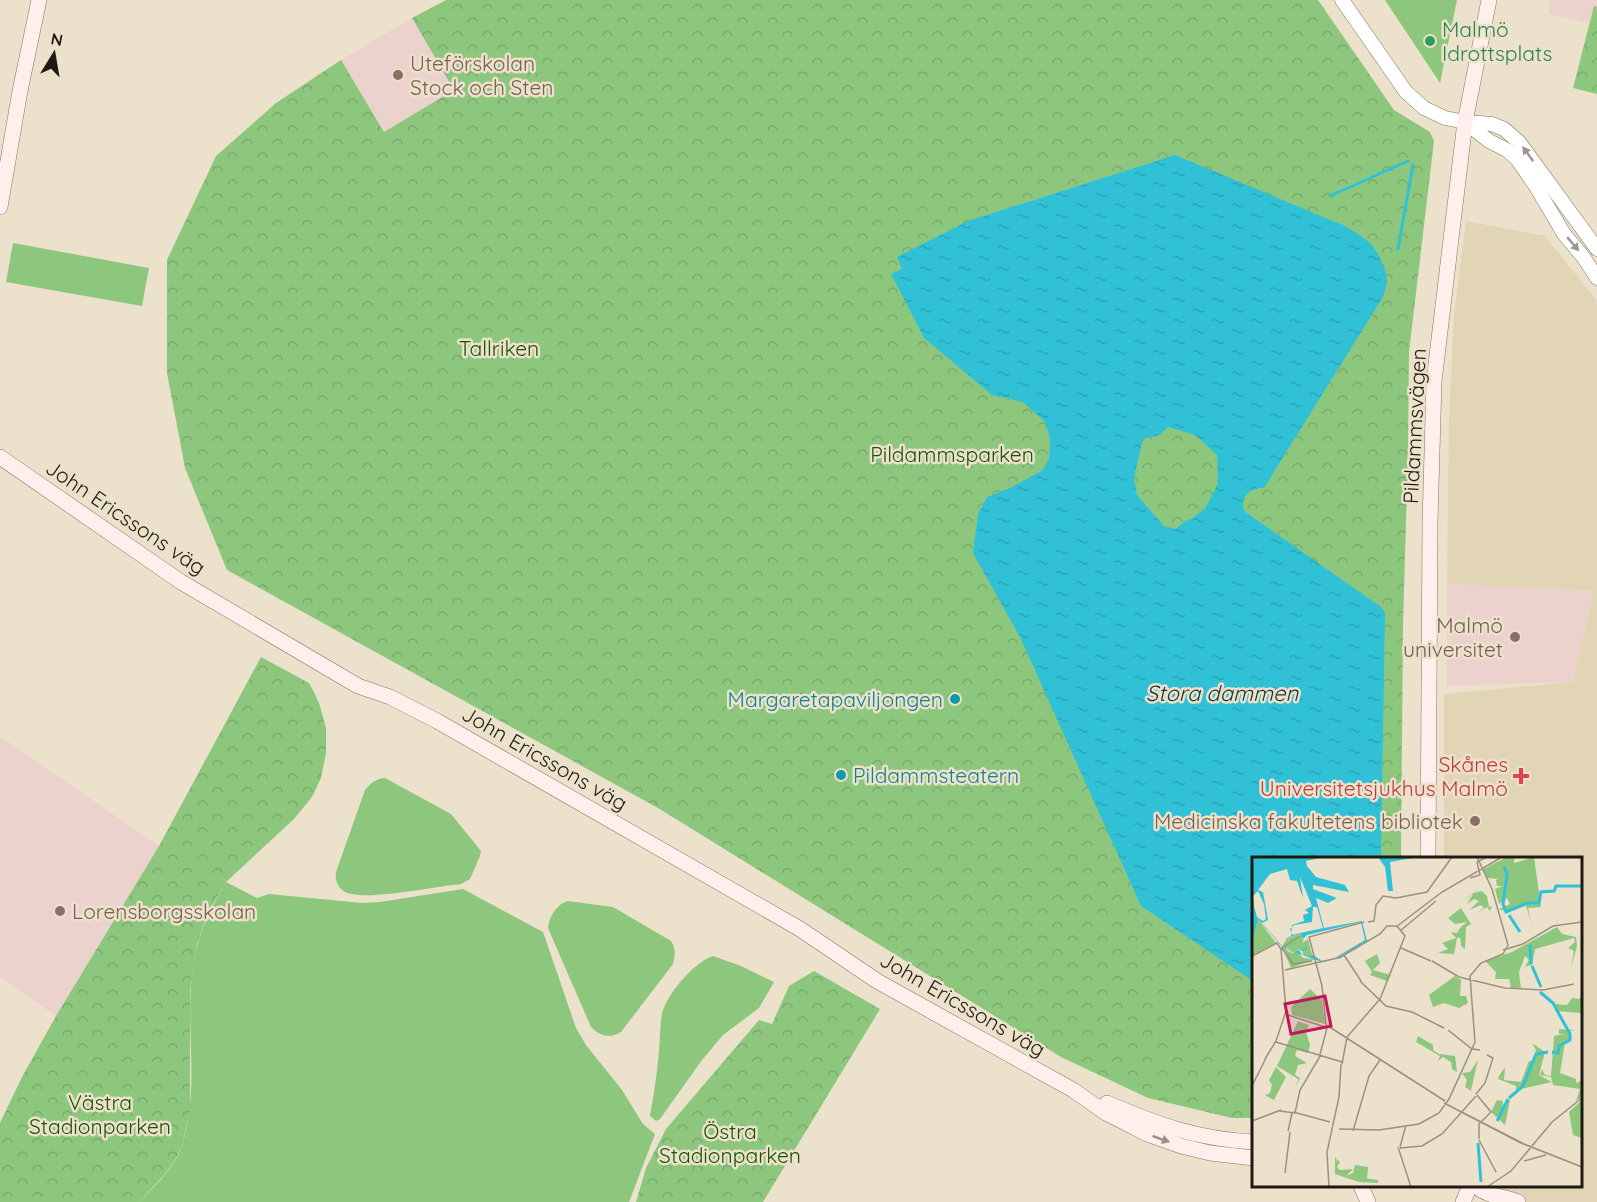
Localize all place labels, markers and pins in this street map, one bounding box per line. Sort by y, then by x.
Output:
place label: Malmö Idrottsplats [1442,16,1552,66]
marker: Malmö Idrottsplats [1423,34,1437,48]
place label: Uteförskolan Stock och Sten [410,50,553,100]
marker: Uteförskolan Stock och Sten [391,68,405,82]
place label: Malmö universitet [1403,612,1503,662]
marker: Malmö universitet [1508,630,1522,644]
place label: Margaretapaviljongen [728,686,943,712]
marker: Margaretapaviljongen [948,692,962,706]
place label: Skånes Universitetsjukhus Malmö [1260,751,1508,801]
place label: Pildammsteatern [853,762,1019,788]
marker: Skånes Universitetsjukhus Malmö [1512,767,1530,785]
marker: Pildammsteatern [834,768,848,782]
place label: Medicinska fakultetens bibliotek [1154,808,1463,834]
marker: Medicinska fakultetens bibliotek [1468,814,1482,828]
place label: Lorensborgsskolan [72,898,256,924]
marker: Lorensborgsskolan [53,904,67,918]

